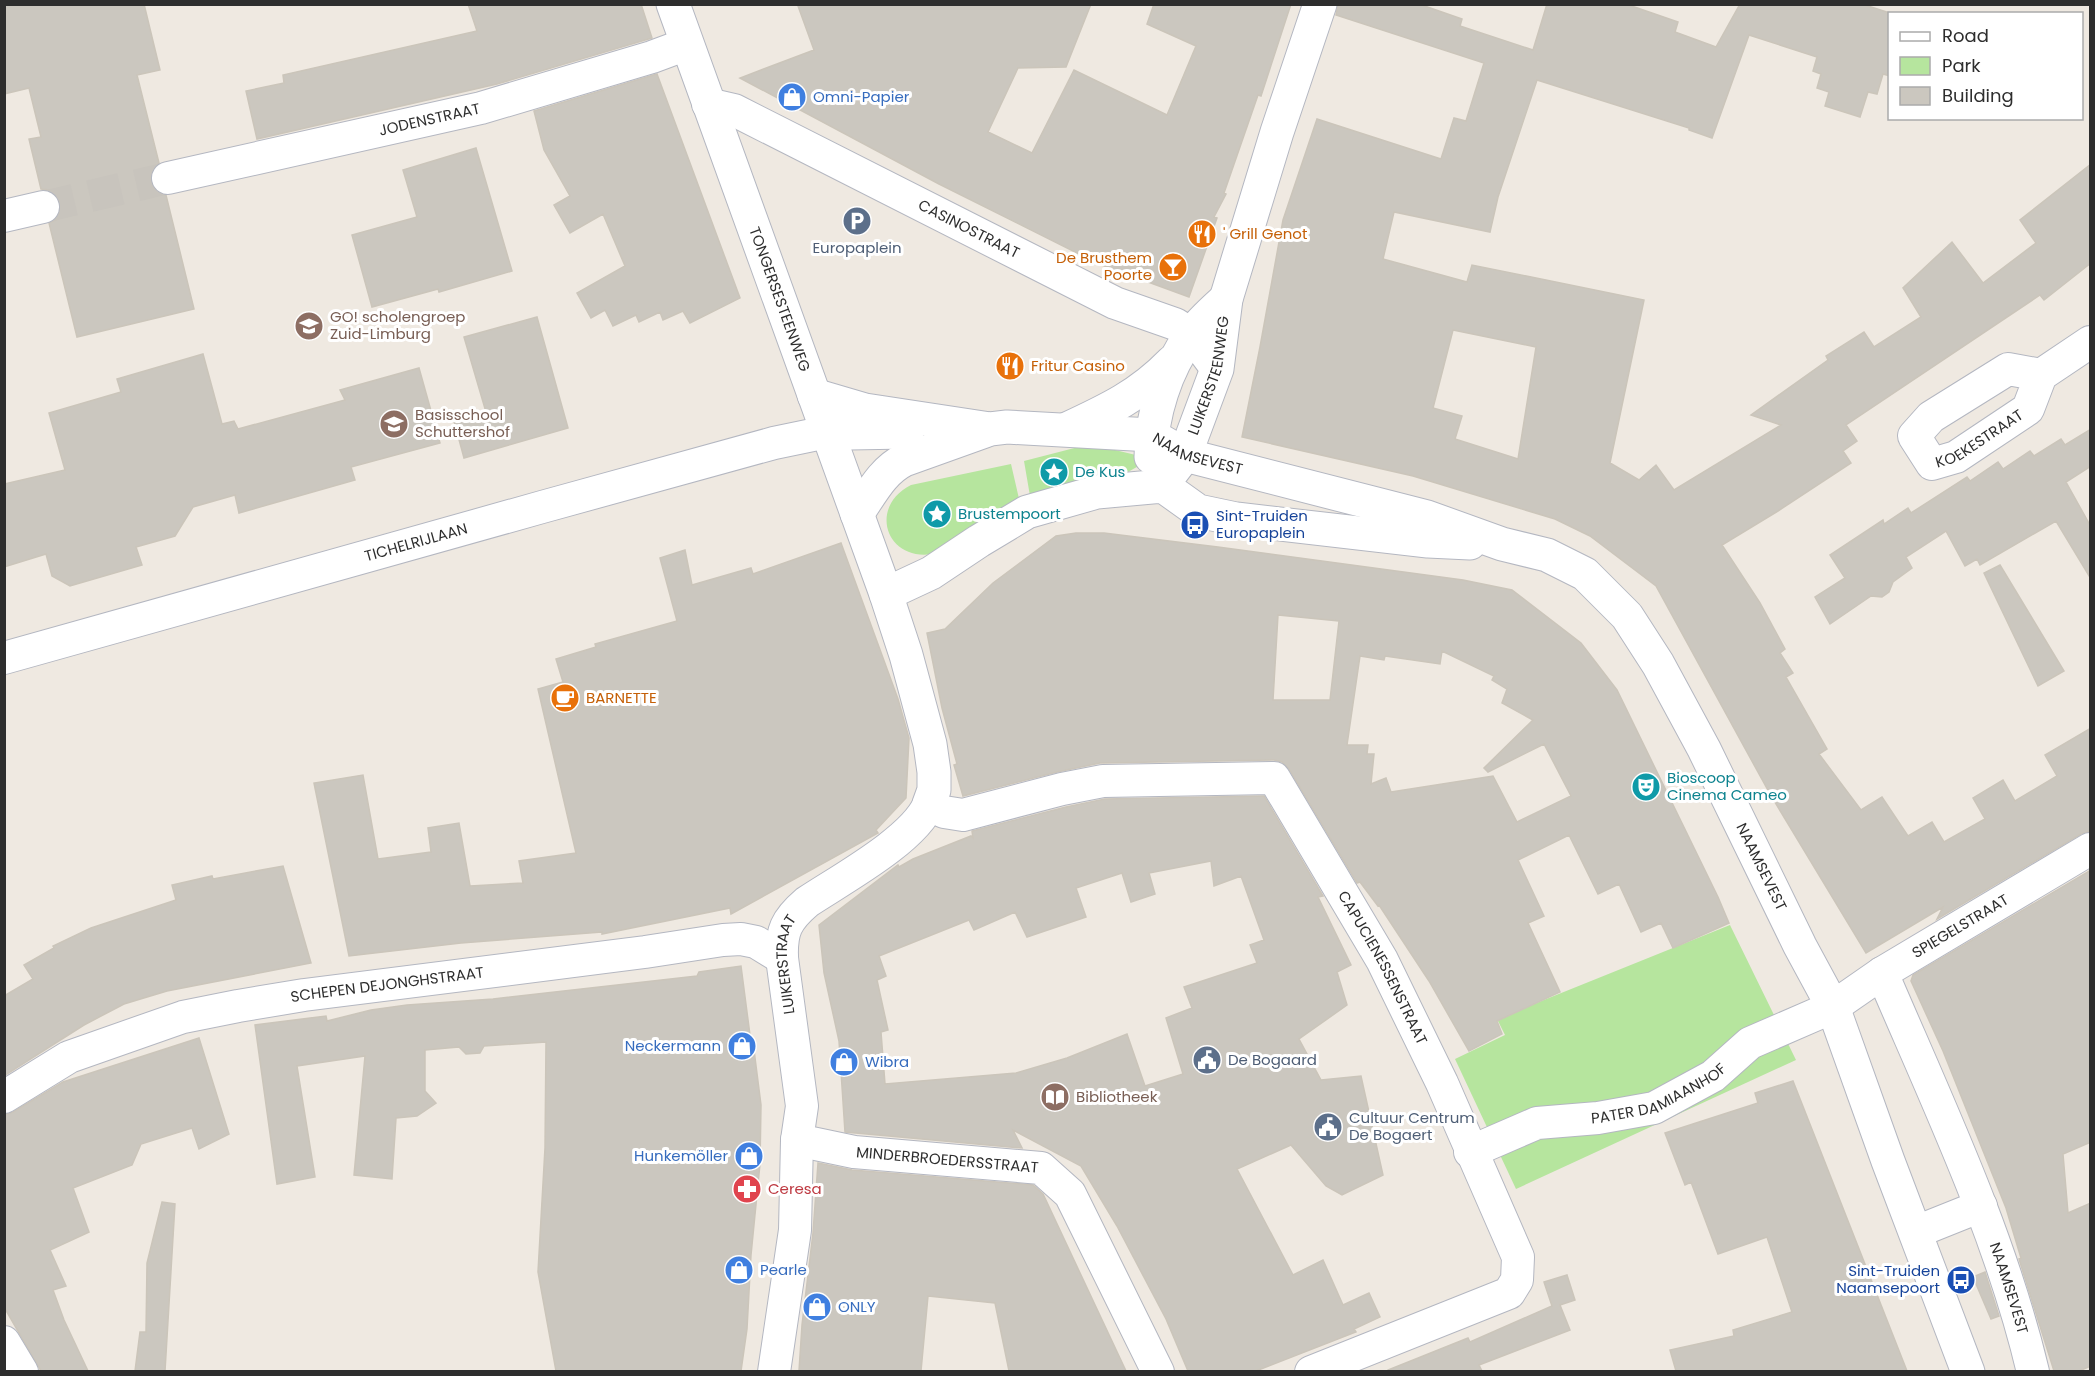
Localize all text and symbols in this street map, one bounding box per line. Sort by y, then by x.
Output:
legend [1888,12,2083,120]
text: Road [1942,23,1989,48]
text: Park [1942,53,1981,78]
shop icon: Omni-Papier [776,81,808,113]
text: Building [1942,83,2014,108]
place label: Omni-Papier [813,86,910,107]
street label: JODENSTRAAT [377,98,482,141]
street label: CASINOSTRAAT [915,194,1023,263]
parking icon: Europaplein [841,205,873,237]
restaurant icon: ' Grill Genot [1186,218,1218,250]
place label: ' Grill Genot [1223,223,1307,244]
street label: TONGERSESTEENWEG [744,224,816,375]
place label: Europaplein [812,237,902,258]
place label: De Brusthem Poorte [1056,247,1152,285]
bar icon: De Brusthem Poorte [1157,251,1189,283]
place label: GO! scholengroep Zuid-Limburg [330,306,465,344]
school or university icon: GO! scholengroep Zuid-Limburg [293,310,325,342]
street label: LUIKERSTEENWEG [1182,314,1234,438]
restaurant icon: Fritur Casino [994,350,1026,382]
place label: Fritur Casino [1031,355,1125,376]
place label: Basisschool Schuttershof [415,404,510,442]
street label: KOEKESTRAAT [1933,404,2027,472]
school or university icon: Basisschool Schuttershof [378,408,410,440]
street label: NAAMSEVEST [1149,427,1245,479]
place icon: De Kus [1038,456,1070,488]
place label: De Kus [1075,461,1125,482]
place icon: Brustempoort [921,498,953,530]
place label: Brustempoort [958,503,1061,524]
place label: Sint-Truiden Europaplein [1216,505,1308,543]
bus stop icon: Sint-Truiden Europaplein [1179,509,1211,541]
street label: TICHELRIJLAAN [362,517,470,566]
cafe icon: BARNETTE [549,682,581,714]
place label: BARNETTE [586,687,657,708]
place label: Bioscoop Cinema Cameo [1667,767,1787,805]
theatre icon: Bioscoop Cinema Cameo [1630,771,1662,803]
street label: NAAMSEVEST [1732,819,1792,914]
street label: CAPUCIENESSENSTRAAT [1333,886,1433,1048]
street label: SPIEGELSTRAAT [1908,889,2012,963]
street label: LUIKERSTRAAT [771,910,801,1016]
street label: SCHEPEN DEJONGHSTRAAT [289,961,485,1007]
shop icon: Neckermann [726,1030,758,1062]
place label: Neckermann [625,1035,721,1056]
public building icon: De Bogaard [1191,1044,1223,1076]
shop icon: Wibra [828,1046,860,1078]
place label: De Bogaard [1228,1049,1317,1070]
place label: Wibra [865,1051,909,1072]
street label: PATER DAMIAANHOF [1590,1058,1731,1129]
library icon: Bibliotheek [1039,1081,1071,1113]
place label: Bibliotheek [1076,1086,1158,1107]
place label: Cultuur Centrum De Bogaert [1349,1107,1475,1145]
public building icon: Cultuur Centrum De Bogaert [1312,1111,1344,1143]
shop icon: Hunkemöller [733,1140,765,1172]
street label: MINDERBROEDERSSTRAAT [855,1141,1040,1178]
place label: Hunkemöller [634,1145,728,1166]
pharmacy icon: Ceresa [731,1173,763,1205]
place label: Ceresa [768,1178,822,1199]
street label: NAAMSEVEST [1985,1239,2034,1336]
shop icon: Pearle [723,1254,755,1286]
place label: Pearle [760,1259,807,1280]
place label: Sint-Truiden Naamsepoort [1836,1260,1940,1298]
bus stop icon: Sint-Truiden Naamsepoort [1945,1264,1977,1296]
shop icon: ONLY [801,1291,833,1323]
place label: ONLY [838,1296,876,1317]

